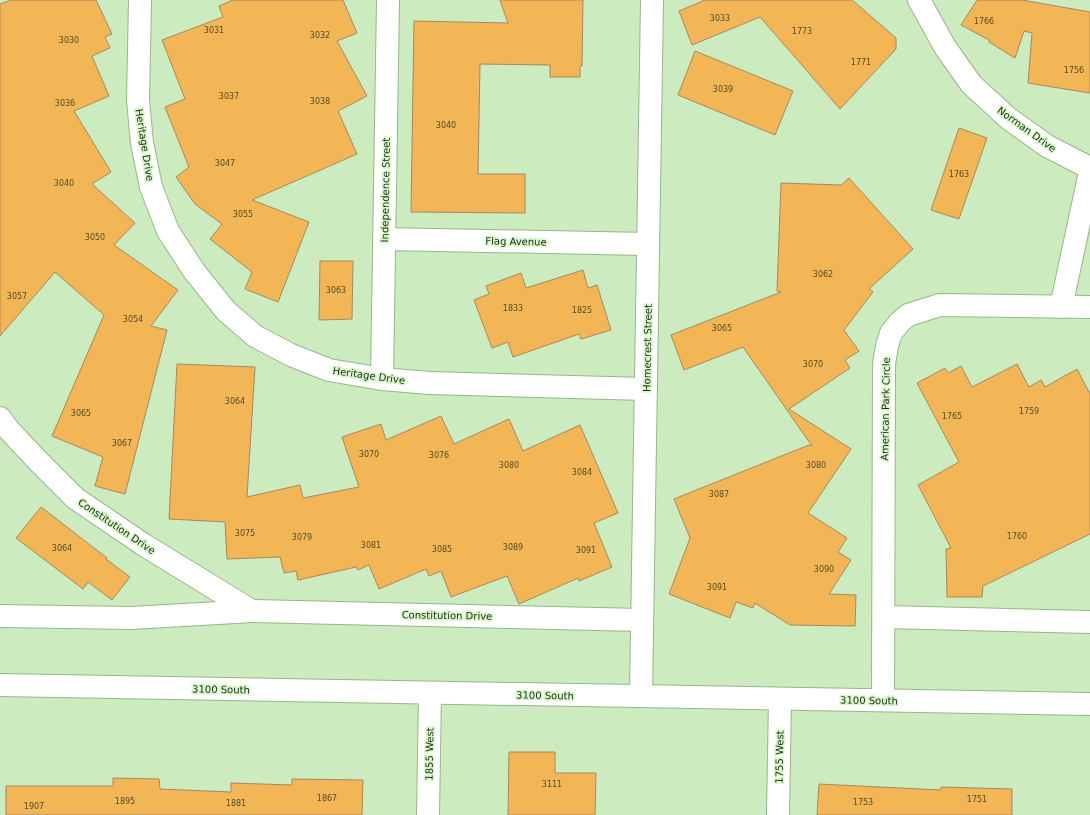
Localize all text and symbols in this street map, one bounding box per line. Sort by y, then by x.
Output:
house number: 3033 [710,14,730,23]
house number: 1766 [974,17,994,26]
house number: 3031 [204,26,224,35]
house number: 1773 [792,27,812,36]
house number: 3032 [310,31,330,40]
house number: 3030 [59,36,79,45]
house number: 1771 [851,58,871,67]
house number: 1756 [1064,66,1084,75]
house number: 3039 [713,85,733,94]
house number: 3037 [219,92,239,101]
house number: 3038 [310,97,330,106]
house number: 3036 [55,99,75,108]
street label: Norman Drive [995,105,1058,154]
street label: Heritage Drive [133,108,156,182]
house number: 3040 [436,121,456,130]
street label: Independence Street [379,138,392,242]
house number: 3047 [215,159,235,168]
house number: 1763 [949,170,969,179]
house number: 3040 [54,179,74,188]
house number: 3055 [233,210,253,219]
house number: 3050 [85,233,105,242]
street label: Flag Avenue [485,235,547,248]
house number: 3062 [813,270,833,279]
house number: 3063 [326,286,346,295]
house number: 3057 [7,292,27,301]
house number: 1833 [503,304,523,313]
street label: Homecrest Street [641,304,654,392]
house number: 1825 [572,306,592,315]
house number: 3054 [123,315,143,324]
house number: 3065 [712,324,732,333]
street label: American Park Circle [879,357,892,461]
house number: 3070 [803,360,823,369]
street label: Heritage Drive [332,365,406,386]
house number: 3064 [225,397,245,406]
house number: 1759 [1019,407,1039,416]
house number: 3065 [71,409,91,418]
house number: 1765 [942,412,962,421]
house number: 3067 [112,439,132,448]
house number: 3070 [359,450,379,459]
house number: 3076 [429,451,449,460]
house number: 3080 [499,461,519,470]
house number: 3080 [806,461,826,470]
house number: 3084 [572,468,592,477]
house number: 3087 [709,490,729,499]
street label: Constitution Drive [76,497,157,556]
house number: 3075 [235,529,255,538]
house number: 1760 [1007,532,1027,541]
house number: 3079 [292,533,312,542]
house number: 3081 [361,541,381,550]
house number: 3089 [503,543,523,552]
house number: 3064 [52,544,72,553]
house number: 3085 [432,545,452,554]
house number: 3091 [576,546,596,555]
house number: 3090 [814,565,834,574]
house number: 3091 [707,583,727,592]
street label: Constitution Drive [402,609,492,622]
street label: 3100 South [192,683,250,696]
street label: 3100 South [516,689,574,702]
street label: 3100 South [840,694,898,707]
street label: 1855 West [424,727,435,781]
street label: 1755 West [774,730,785,784]
house number: 3111 [542,780,562,789]
house number: 1867 [317,794,337,803]
house number: 1751 [967,795,987,804]
house number: 1895 [115,797,135,806]
house number: 1753 [853,798,873,807]
house number: 1881 [226,799,246,808]
house number: 1907 [24,802,44,811]

